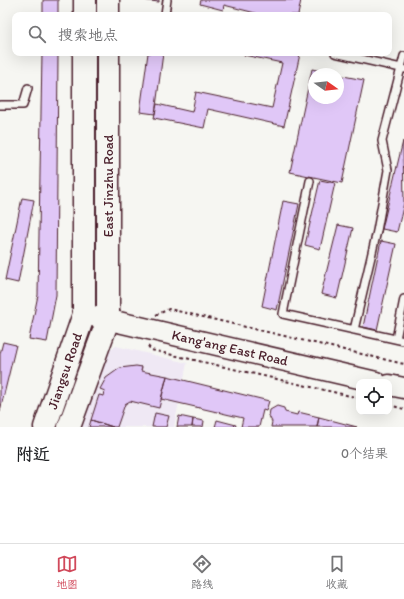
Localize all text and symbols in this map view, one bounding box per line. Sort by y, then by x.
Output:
search box [12,12,392,56]
icon: search [26,23,48,45]
text: 搜索地点 [58,26,118,44]
north arrow [308,68,344,104]
street label: East Jinzhu Road [100,134,117,237]
street label: Kang'ang East Road [170,326,290,370]
street label: Jiangsu Road [44,330,86,411]
map controls [356,379,392,415]
button: locate [356,379,392,415]
text: 附近 [16,444,50,464]
text: 0个结果 [341,446,388,461]
tab: 地图 [56,553,78,591]
tab: 路线 [191,553,213,591]
tab: 收藏 [326,553,348,591]

